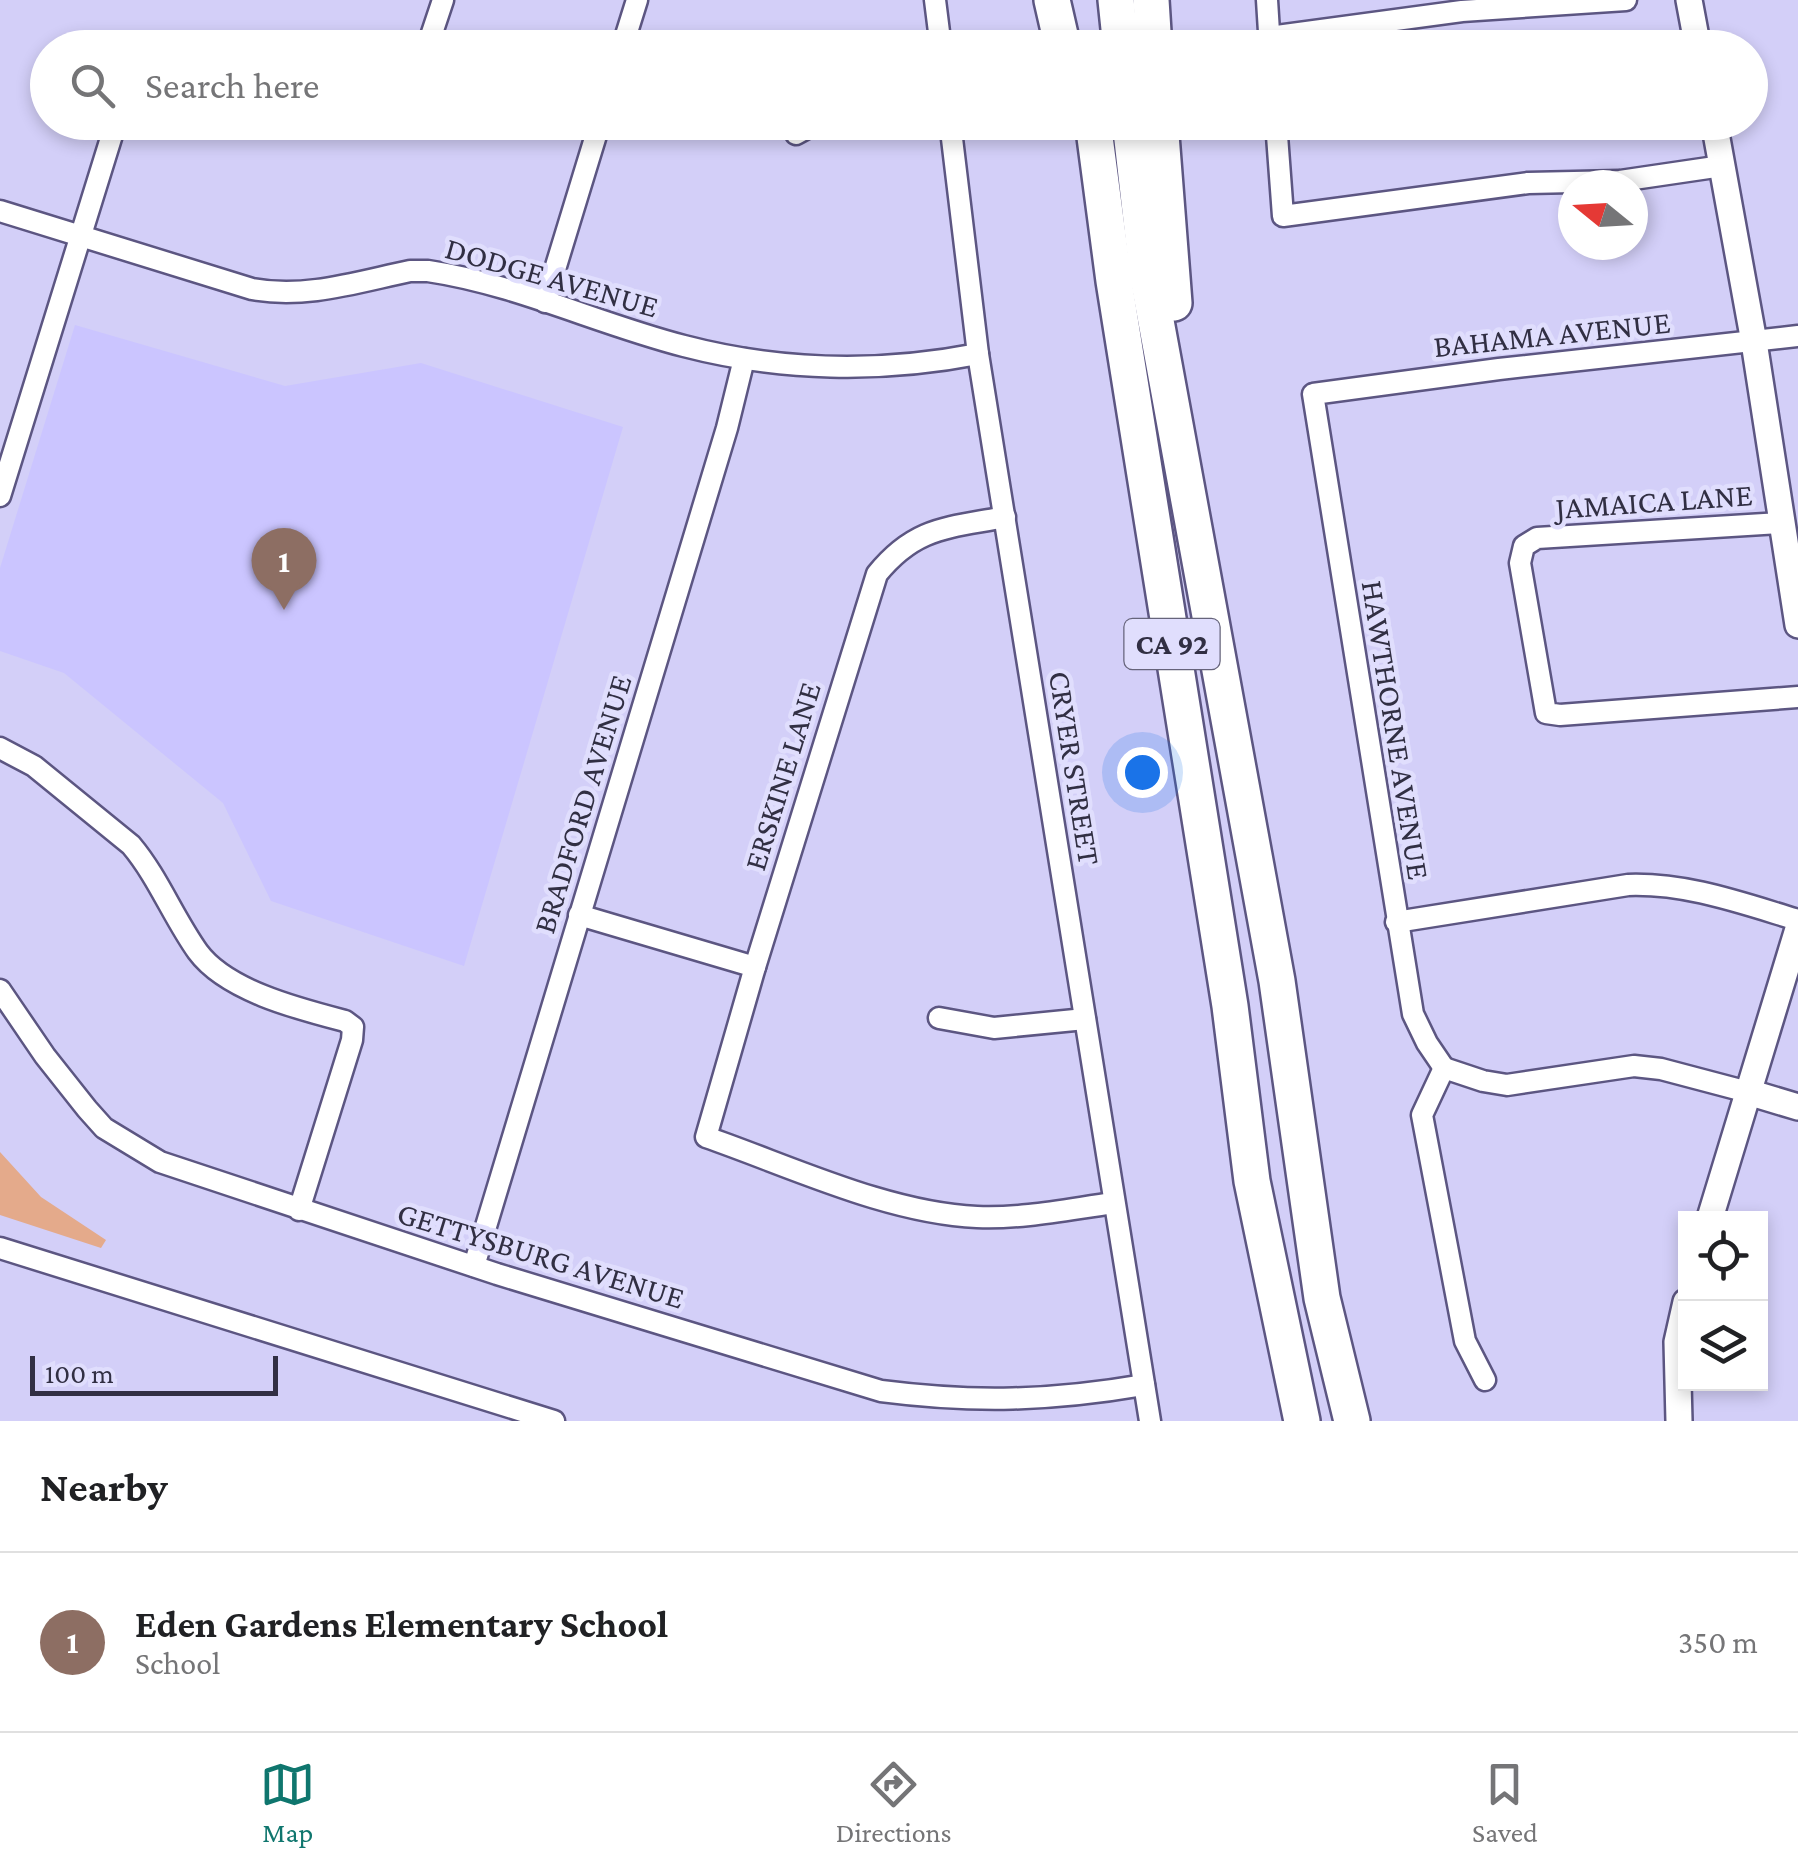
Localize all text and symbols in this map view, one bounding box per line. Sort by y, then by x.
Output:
search box [30,30,1768,140]
icon: search [65,58,120,113]
text: Search here [145,64,319,106]
north arrow [1558,170,1648,260]
street label: DODGE AVENUE [441,229,663,325]
street label: BAHAMA AVENUE [1432,304,1672,364]
street label: JAMAICA LANE [1551,476,1754,526]
pin: 1 [252,528,316,610]
street label: HAWTHORNE AVENUE [1355,578,1437,882]
road number: CA 92 [1124,619,1220,669]
street label: CRYER STREET [1042,668,1108,868]
street label: BRADFORD AVENUE [526,670,638,938]
street label: ERSKINE LANE [736,678,828,874]
your location [1117,747,1168,798]
street label: GETTYSBURG AVENUE [393,1194,689,1316]
map controls [1678,1211,1768,1391]
button: locate [1678,1211,1768,1301]
button: layers [1678,1301,1768,1391]
scale bar [30,1351,278,1396]
text: 100 m [45,1358,114,1389]
text: Nearby [40,1463,168,1510]
text: Eden Gardens Elementary School [135,1603,668,1645]
text: 1 [67,1624,78,1660]
text: 350 m [1678,1624,1758,1660]
text: School [135,1645,220,1681]
tab: Map [260,1757,315,1848]
tab: Directions [836,1757,952,1848]
tab: Saved [1472,1757,1538,1848]

